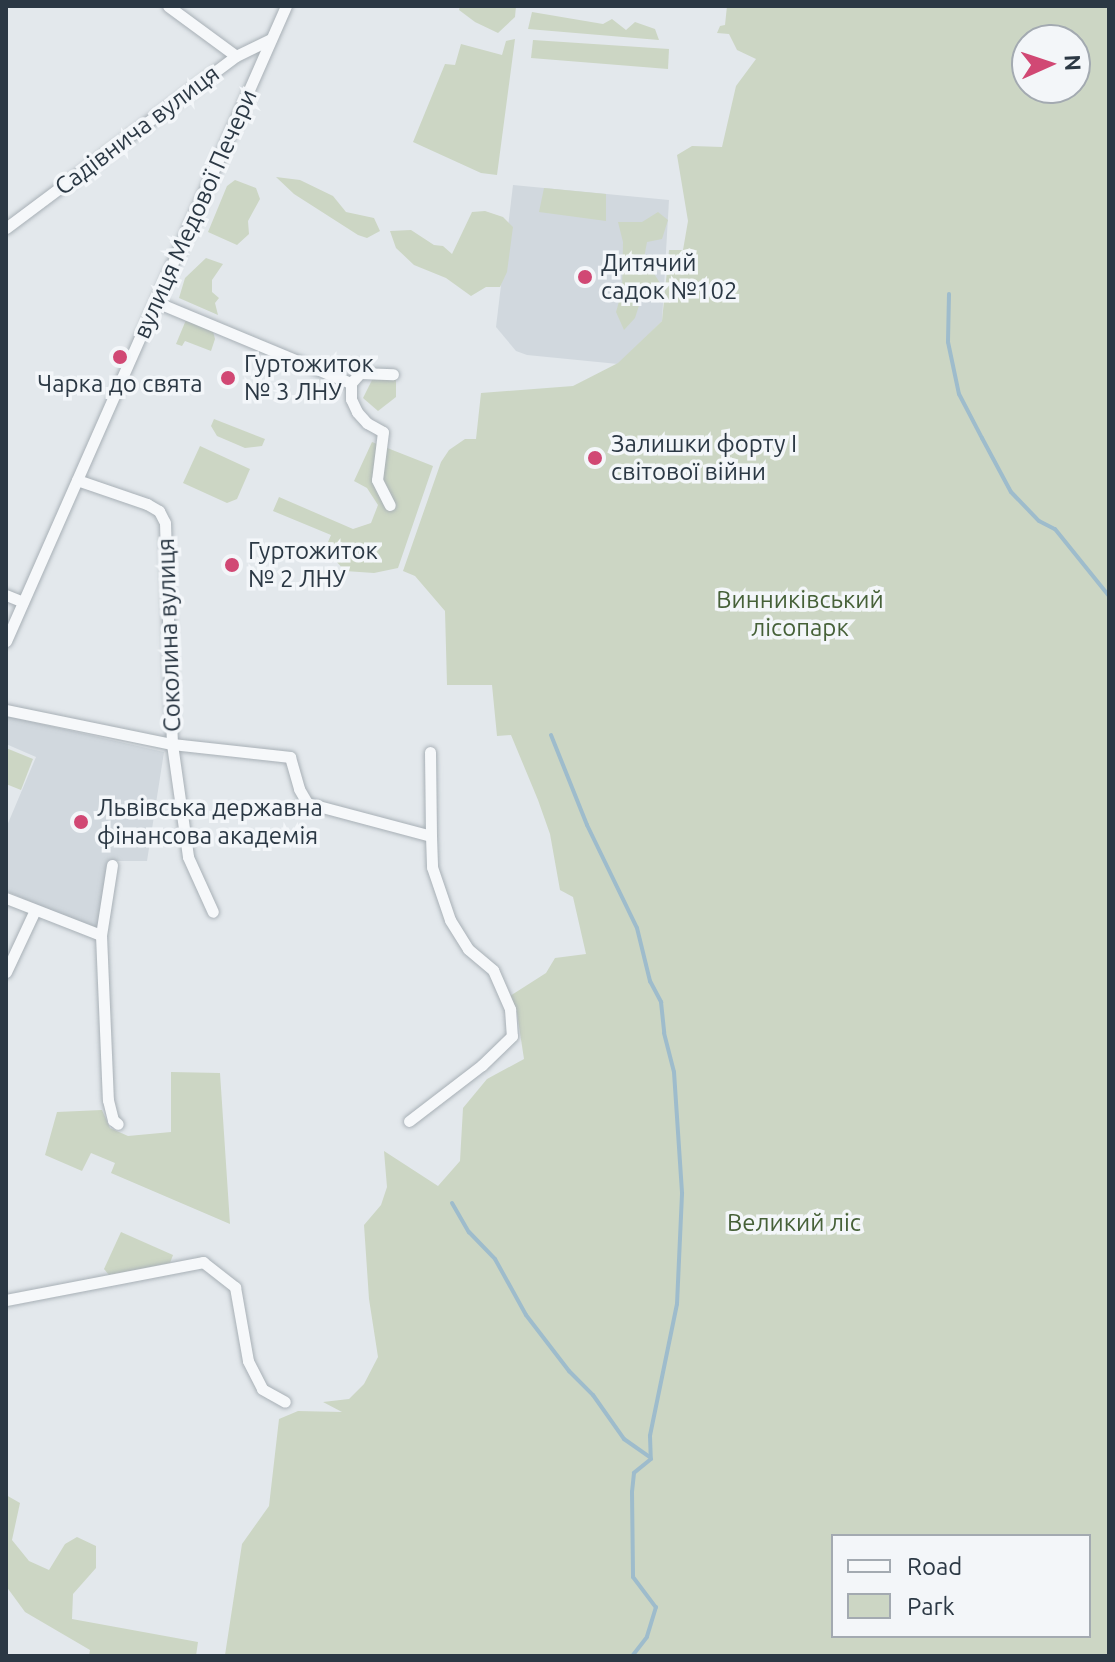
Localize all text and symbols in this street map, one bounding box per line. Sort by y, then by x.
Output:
north arrow [1011,24,1091,104]
text: N [1061,54,1086,72]
street label: Садівнича вулиця [49,59,225,201]
street label: вулиця Медової Печери [127,85,263,343]
place label: Дитячий садок №102 [601,249,737,305]
marker: Дитячий садок №102 [576,268,594,286]
marker: Чарка до свята [111,348,129,366]
place label: Гуртожиток № 3 ЛНУ [244,350,374,406]
marker: Гуртожиток № 3 ЛНУ [219,369,237,387]
place label: Чарка до свята [37,370,203,398]
place label: Залишки форту І світової війни [611,430,797,486]
marker: Залишки форту І світової війни [586,449,604,467]
street label: Соколина вулиця [151,537,187,733]
place label: Гуртожиток № 2 ЛНУ [248,537,378,593]
marker: Гуртожиток № 2 ЛНУ [223,556,241,574]
park label: Винниківський лісопарк [716,586,884,642]
place label: Львівська державна фінансова академія [97,794,323,850]
marker: Львівська державна фінансова академія [72,813,90,831]
park label: Великий ліс [727,1209,861,1237]
legend [831,1534,1091,1638]
text: Road [907,1553,962,1580]
text: Park [907,1593,955,1620]

